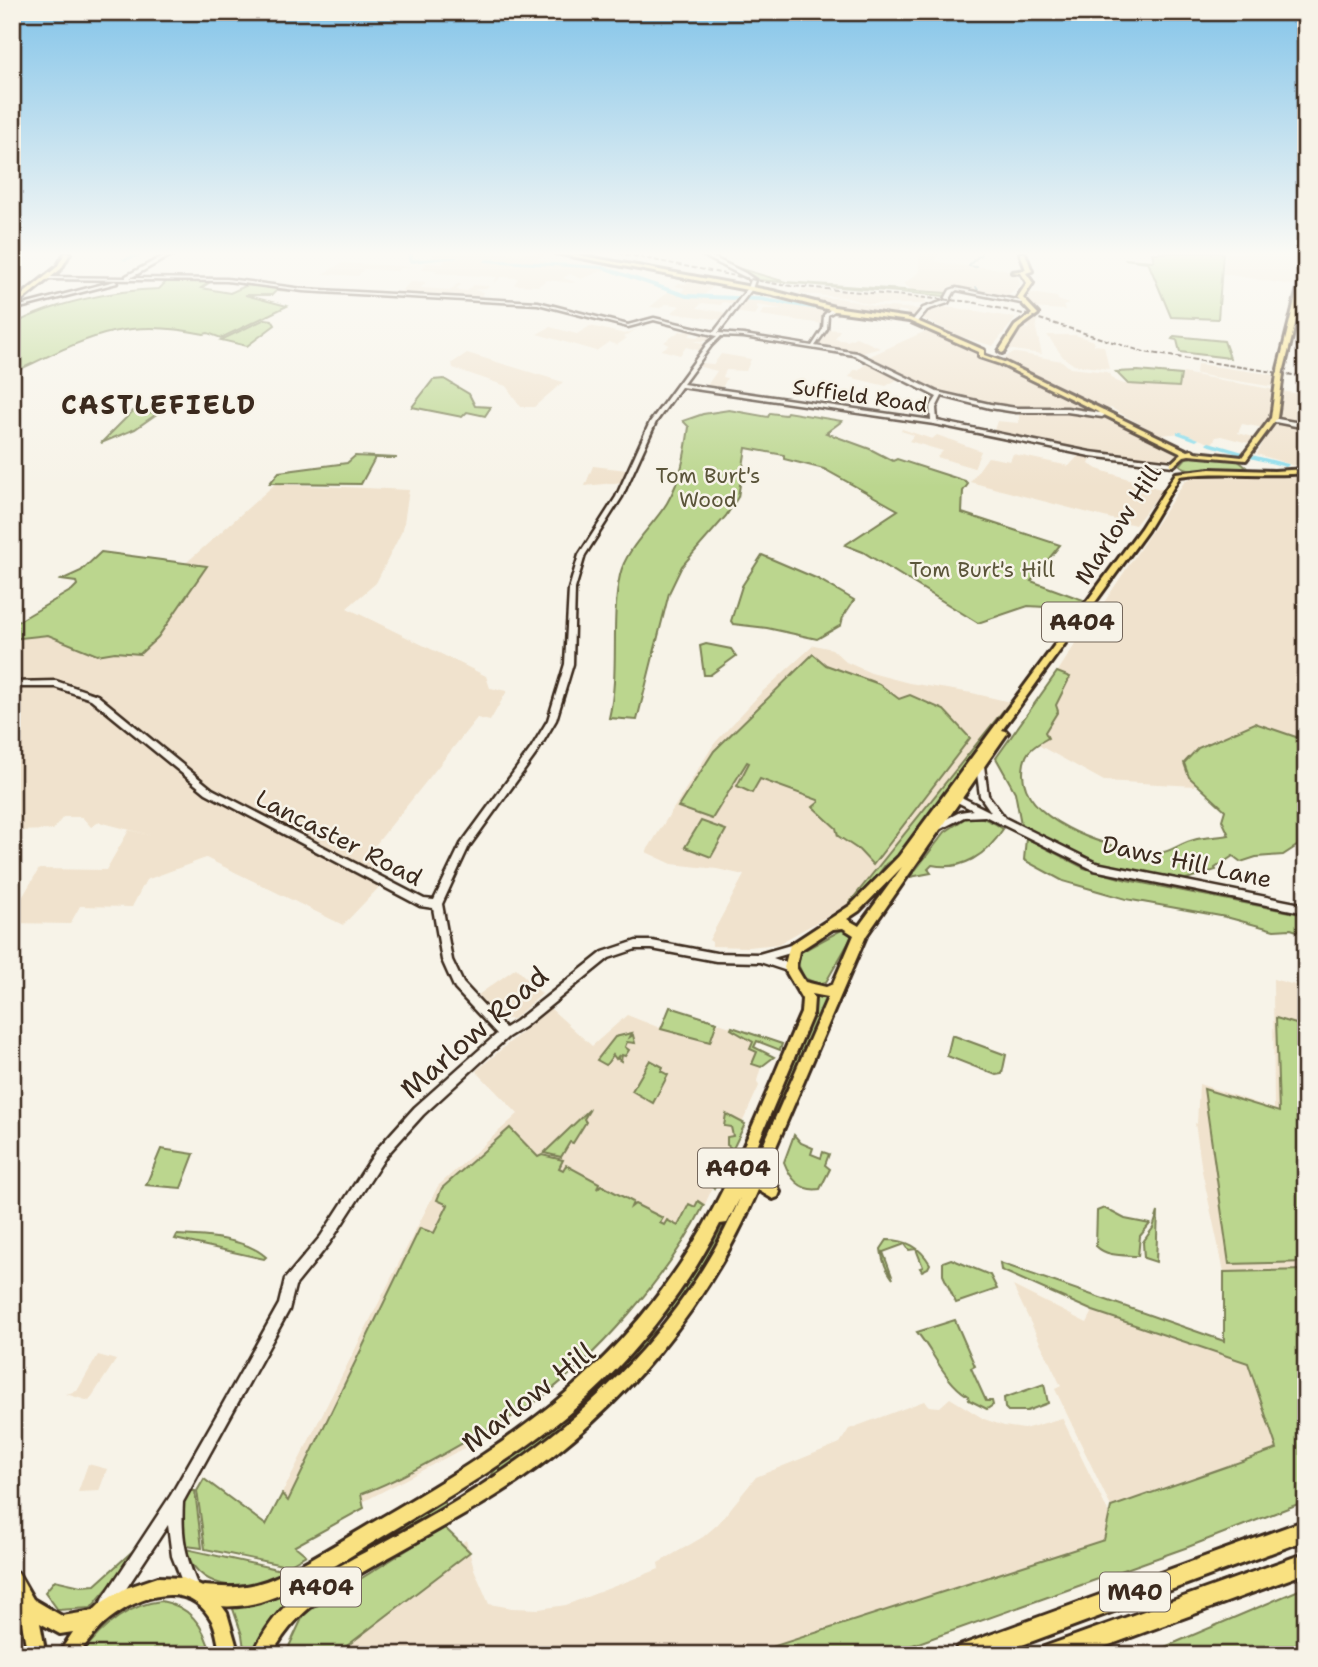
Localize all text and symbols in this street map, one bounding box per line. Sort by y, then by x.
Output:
street label: Suffield Road [791,373,929,419]
district label: CASTLEFIELD [61,387,257,422]
street label: Marlow Hill [1067,458,1169,591]
park label: Tom Burt's Wood [656,462,760,514]
park label: Tom Burt's Hill [909,556,1055,584]
road number: A404 [1042,602,1122,642]
street label: Lancaster Road [250,782,428,894]
street label: Daws Hill Lane [1099,828,1275,896]
street label: Marlow Road [392,957,556,1107]
road number: A404 [698,1148,778,1188]
street label: Marlow Hill [453,1333,603,1461]
road number: A404 [281,1568,361,1606]
road number: M40 [1100,1572,1170,1611]

